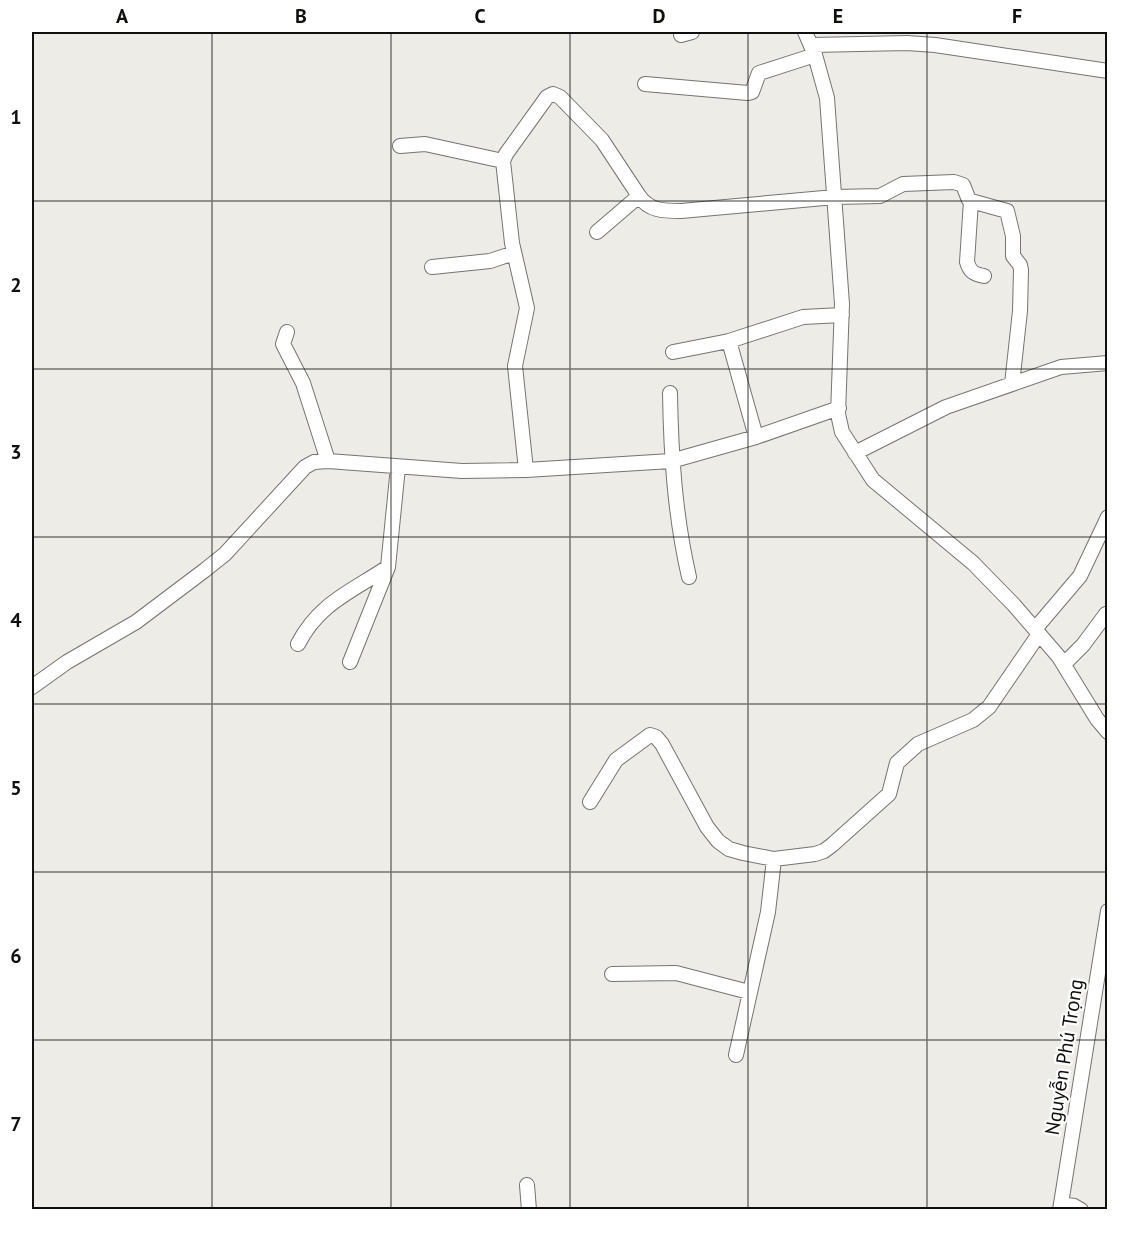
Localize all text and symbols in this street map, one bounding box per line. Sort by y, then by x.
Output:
text: A [116,3,129,29]
text: B [295,3,307,29]
text: C [474,3,486,29]
text: D [653,3,666,29]
text: E [833,3,843,29]
text: F [1012,3,1022,29]
text: 1 [10,104,22,130]
text: 2 [10,272,22,298]
text: 3 [10,439,22,465]
text: 4 [10,607,22,633]
text: 5 [10,775,22,801]
text: 6 [10,943,22,969]
street label: Nguyễn Phú Trọng [1039,977,1089,1137]
text: 7 [10,1111,22,1137]

